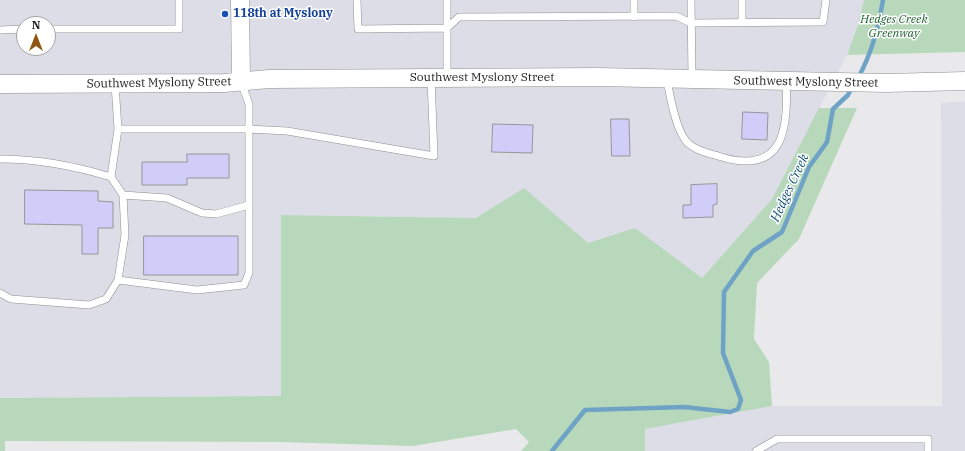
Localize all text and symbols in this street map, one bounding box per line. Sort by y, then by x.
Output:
place label: 118th at Myslony [233,7,333,21]
marker: 118th at Myslony [220,9,230,19]
park label: Hedges Creek Greenway [860,13,928,41]
north arrow [16,16,56,56]
text: N [32,18,40,32]
street label: Southwest Myslony Street [410,71,554,85]
street label: Southwest Myslony Street [734,74,878,90]
street label: Southwest Myslony Street [87,75,231,91]
water label: Hedges Creek [767,152,813,224]

